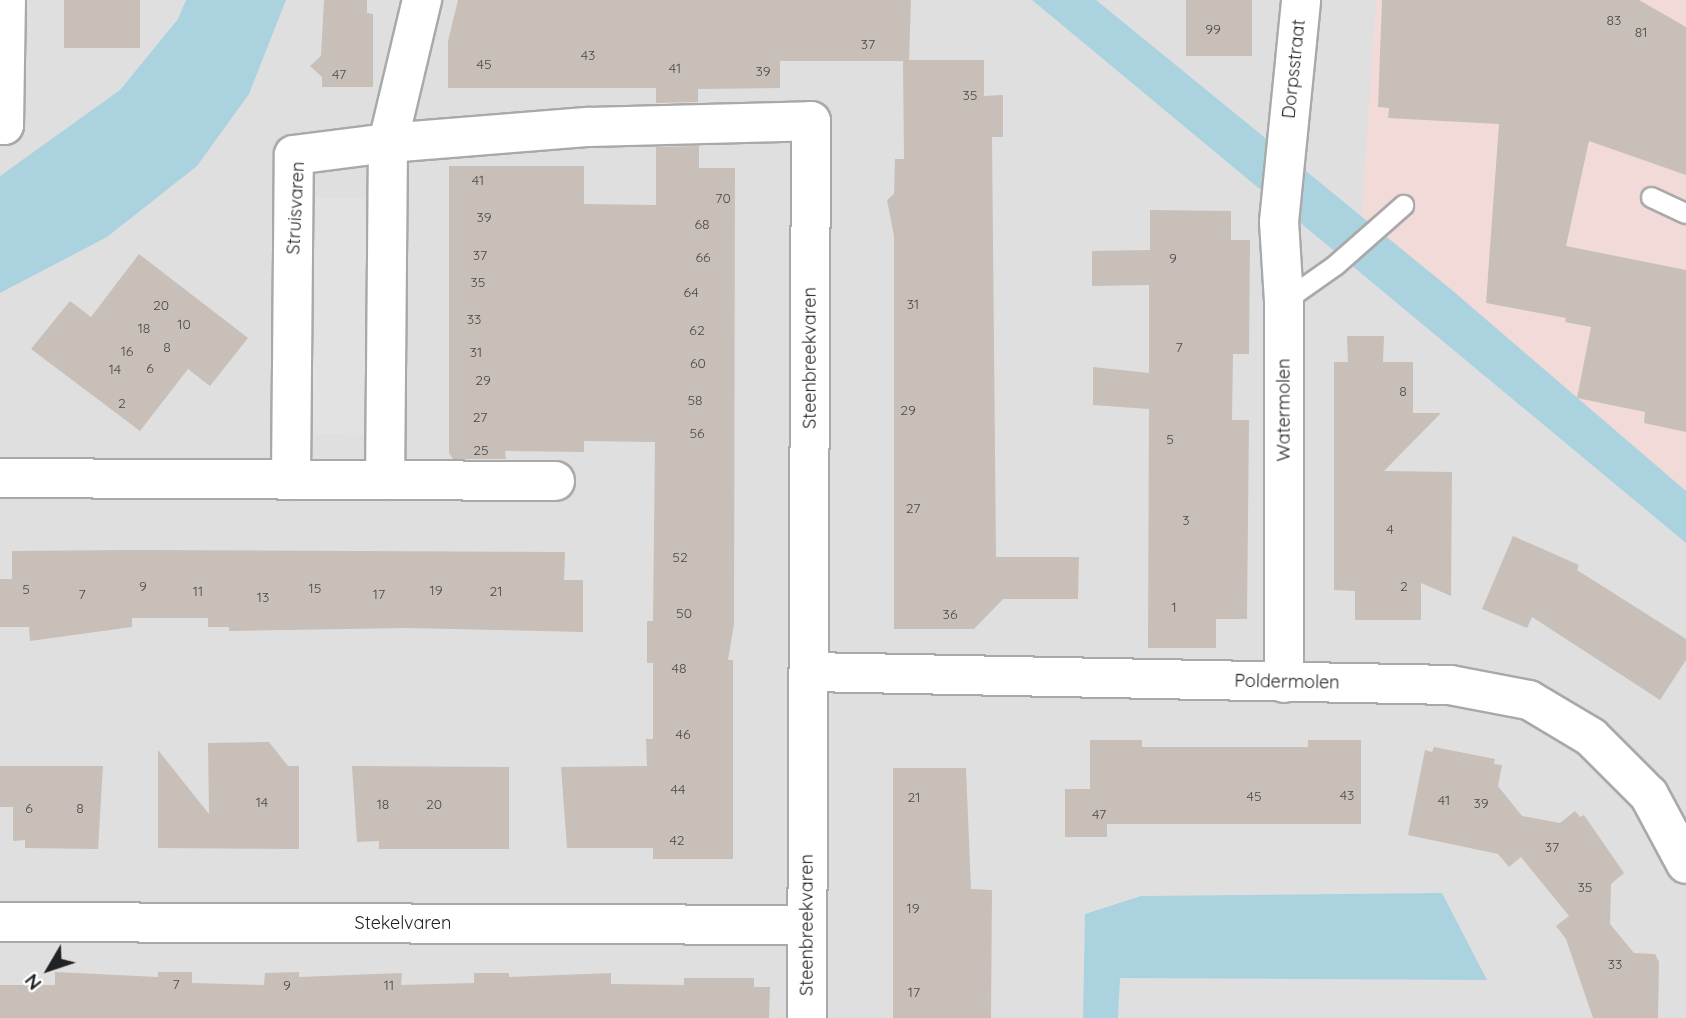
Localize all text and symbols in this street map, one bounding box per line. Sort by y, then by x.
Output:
house number: 83 [1607,12,1621,28]
street label: Dorpsstraat [1278,18,1310,120]
house number: 99 [1205,21,1221,37]
house number: 81 [1635,24,1647,40]
house number: 37 [861,36,875,52]
house number: 43 [581,47,595,63]
house number: 45 [476,56,492,72]
house number: 41 [669,60,681,76]
house number: 39 [755,63,771,79]
house number: 47 [332,66,346,82]
house number: 35 [963,87,977,103]
street label: Struisvaren [283,161,309,255]
house number: 41 [472,172,484,188]
house number: 70 [715,190,731,206]
house number: 39 [476,209,492,225]
house number: 68 [694,216,710,232]
house number: 37 [473,247,487,263]
house number: 66 [695,249,711,265]
house number: 9 [1169,250,1177,266]
house number: 35 [471,274,485,290]
house number: 64 [683,284,699,300]
street label: Steenbreekvaren [799,287,821,429]
house number: 31 [907,296,919,312]
house number: 20 [153,297,169,313]
house number: 33 [467,311,481,327]
house number: 10 [177,316,191,332]
house number: 18 [138,320,150,336]
house number: 62 [689,322,705,338]
house number: 8 [163,339,171,355]
house number: 7 [1175,339,1183,355]
house number: 16 [121,343,133,359]
house number: 31 [470,344,482,360]
house number: 60 [690,355,706,371]
street label: Watermolen [1273,358,1295,462]
house number: 6 [146,360,154,376]
house number: 14 [109,361,121,377]
house number: 29 [475,372,491,388]
house number: 8 [1399,383,1407,399]
house number: 58 [687,392,703,408]
house number: 2 [118,395,126,411]
house number: 29 [900,402,916,418]
house number: 27 [473,409,487,425]
house number: 56 [689,425,705,441]
house number: 5 [1166,431,1174,447]
house number: 25 [473,442,489,458]
house number: 27 [906,500,920,516]
house number: 3 [1182,512,1190,528]
house number: 4 [1386,521,1394,537]
house number: 52 [672,549,688,565]
house number: 9 [139,578,147,594]
house number: 2 [1400,578,1408,594]
house number: 15 [309,580,321,596]
house number: 5 [22,581,30,597]
house number: 19 [430,582,442,598]
house number: 11 [193,583,203,599]
house number: 21 [490,583,502,599]
house number: 7 [78,586,86,602]
house number: 17 [373,586,385,602]
house number: 13 [257,589,269,605]
house number: 1 [1171,599,1177,615]
house number: 50 [676,605,692,621]
house number: 36 [943,606,957,622]
house number: 48 [672,660,686,676]
street label: Poldermolen [1234,670,1340,694]
house number: 46 [676,726,690,742]
house number: 44 [671,781,685,797]
house number: 43 [1340,787,1354,803]
house number: 45 [1246,788,1262,804]
house number: 21 [908,789,920,805]
house number: 41 [1438,792,1450,808]
house number: 14 [256,794,268,810]
house number: 39 [1473,795,1489,811]
house number: 18 [377,796,389,812]
house number: 20 [426,796,442,812]
house number: 6 [25,800,33,816]
house number: 8 [76,800,84,816]
house number: 47 [1092,806,1106,822]
house number: 42 [669,832,685,848]
house number: 37 [1545,839,1559,855]
street label: Steenbreekvaren [796,854,818,996]
house number: 35 [1578,879,1592,895]
house number: 19 [907,900,919,916]
street label: Stekelvaren [355,912,451,934]
north arrow [14,934,84,1004]
house number: 33 [1608,956,1622,972]
text: N [19,969,46,995]
house number: 7 [172,976,180,992]
house number: 9 [283,977,291,993]
house number: 11 [384,977,394,993]
house number: 17 [908,984,920,1000]

